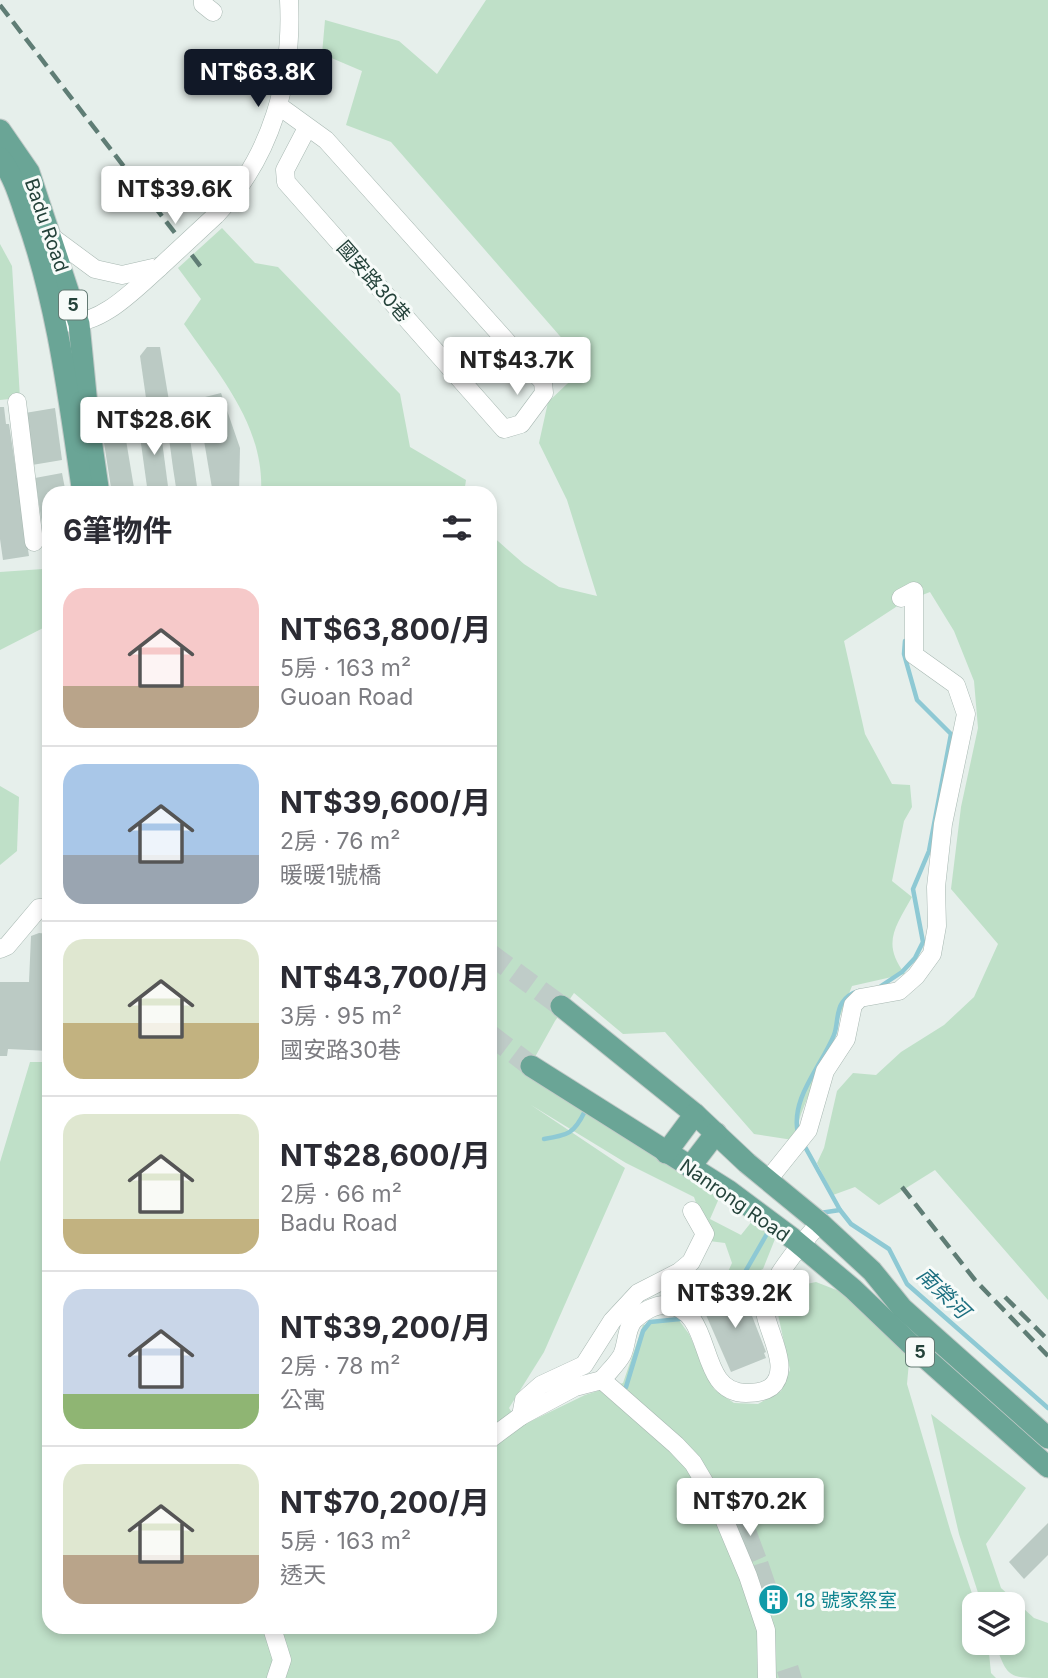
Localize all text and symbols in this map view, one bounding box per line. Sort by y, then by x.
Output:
pin: NT$63.8K [186,50,330,109]
text: NT$63.8K [200,58,316,86]
pin: NT$39.6K [103,166,247,226]
street label: Badu Road [20,175,73,275]
text: NT$39.6K [117,175,233,203]
street label: 國安路30巷 [332,236,415,327]
road number: 5 [59,290,87,320]
pin: NT$43.7K [445,338,589,397]
text: NT$43.7K [460,346,574,374]
pin: NT$28.6K [82,398,226,457]
text: NT$28.6K [96,406,212,434]
icon: filters [438,509,476,547]
text: 6筆物件 [63,512,172,548]
text: NT$63,800/月 [280,611,492,647]
icon: home [119,616,203,700]
text: 5房 · 163 m² [280,654,411,682]
text: Guoan Road [280,683,413,711]
text: NT$39,600/月 [280,784,491,820]
icon: home [119,792,203,876]
text: 2房 · 76 m² [280,827,400,855]
text: 暖暖1號橋 [280,861,381,889]
text: NT$43,700/月 [280,959,490,995]
icon: home [119,967,203,1051]
text: 3房 · 95 m² [280,1002,402,1030]
text: 國安路30巷 [280,1036,401,1064]
text: NT$28,600/月 [280,1137,491,1173]
icon: home [119,1142,203,1226]
street label: Nanrong Road [675,1154,794,1247]
text: 2房 · 66 m² [280,1180,402,1208]
text: Badu Road [280,1209,398,1237]
water label: 南榮河 [912,1262,978,1326]
pin: NT$39.2K [663,1270,807,1330]
text: NT$39.2K [677,1279,793,1307]
text: NT$39,200/月 [280,1309,492,1345]
icon: home [119,1317,203,1401]
road number: 5 [906,1338,934,1366]
text: 2房 · 78 m² [280,1352,400,1380]
text: 公寓 [280,1386,326,1414]
pin: NT$70.2K [678,1478,822,1538]
text: NT$70,200/月 [280,1484,490,1520]
text: NT$70.2K [693,1487,807,1515]
icon: home [119,1492,203,1576]
text: 5房 · 163 m² [280,1527,411,1555]
text: 透天 [280,1561,326,1589]
building icon: 18 號家祭室 [756,1583,790,1617]
place label: 18 號家祭室 [796,1589,897,1612]
map controls [962,1592,1025,1655]
button: layers [962,1592,1025,1655]

